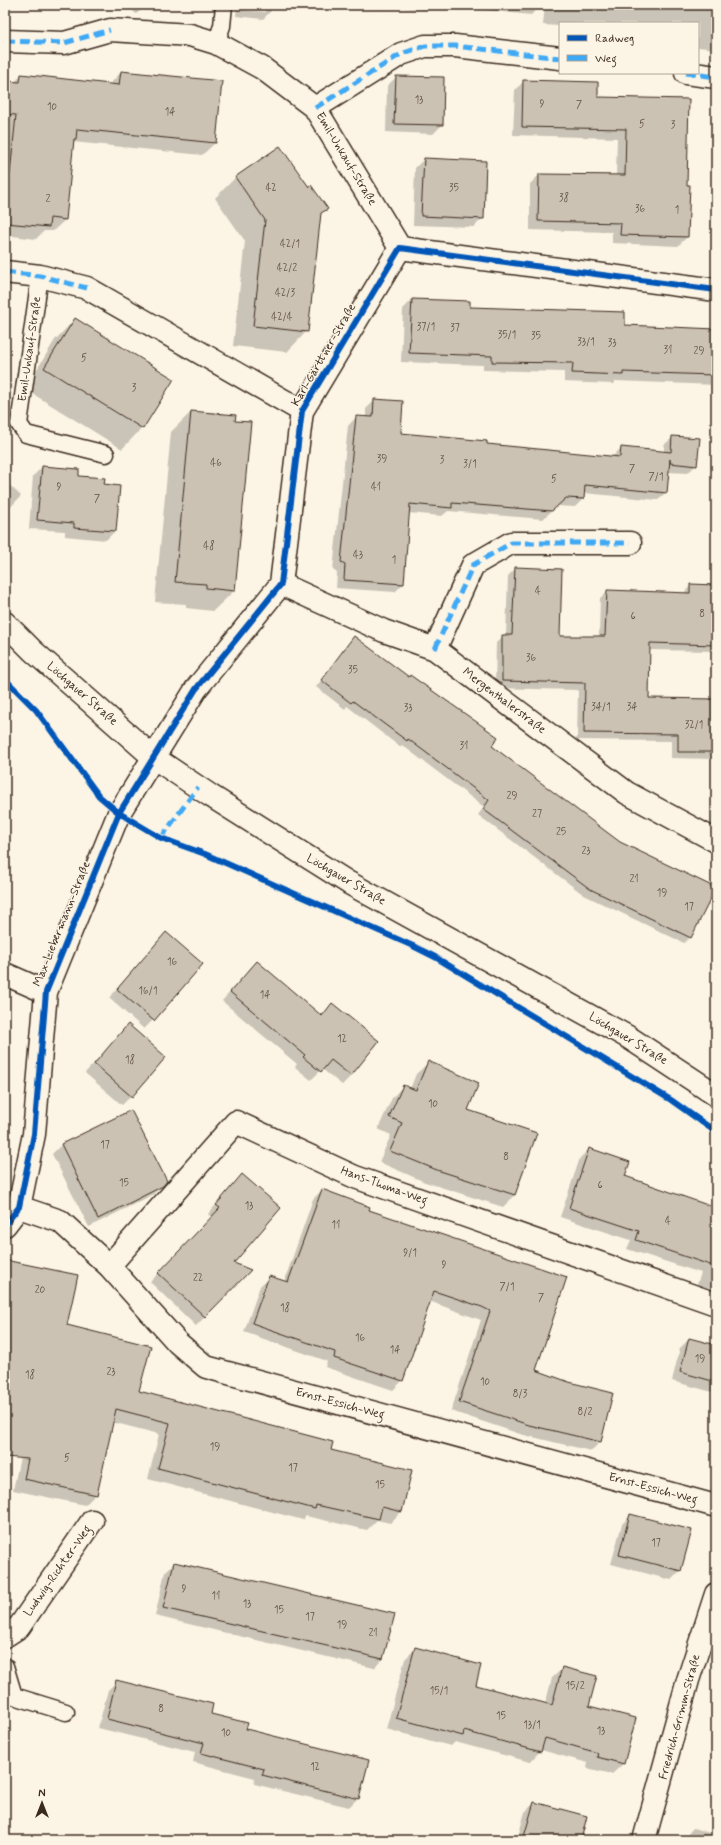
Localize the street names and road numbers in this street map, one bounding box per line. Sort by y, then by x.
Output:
street label: Emil-Unkauf-Straße [312,109,380,209]
street label: Emil-Unkauf-Straße [15,295,45,403]
street label: Karl-Gärttner-Straße [288,300,360,409]
street label: Löchgauer Straße [43,659,121,729]
street label: Mergenthalerstraße [459,664,549,738]
street label: Löchgauer Straße [303,851,389,909]
street label: Max-Liebermann-Straße [30,859,95,989]
street label: Löchgauer Straße [586,1009,670,1069]
street label: Hans-Thoma-Weg [338,1163,430,1210]
street label: Ernst-Essich-Weg [293,1384,387,1425]
street label: Ernst-Essich-Weg [606,1469,700,1510]
street label: Ludwig-Richter-Weg [21,1522,97,1620]
street label: Friedrich-Grimm-Straße [656,1652,704,1781]

